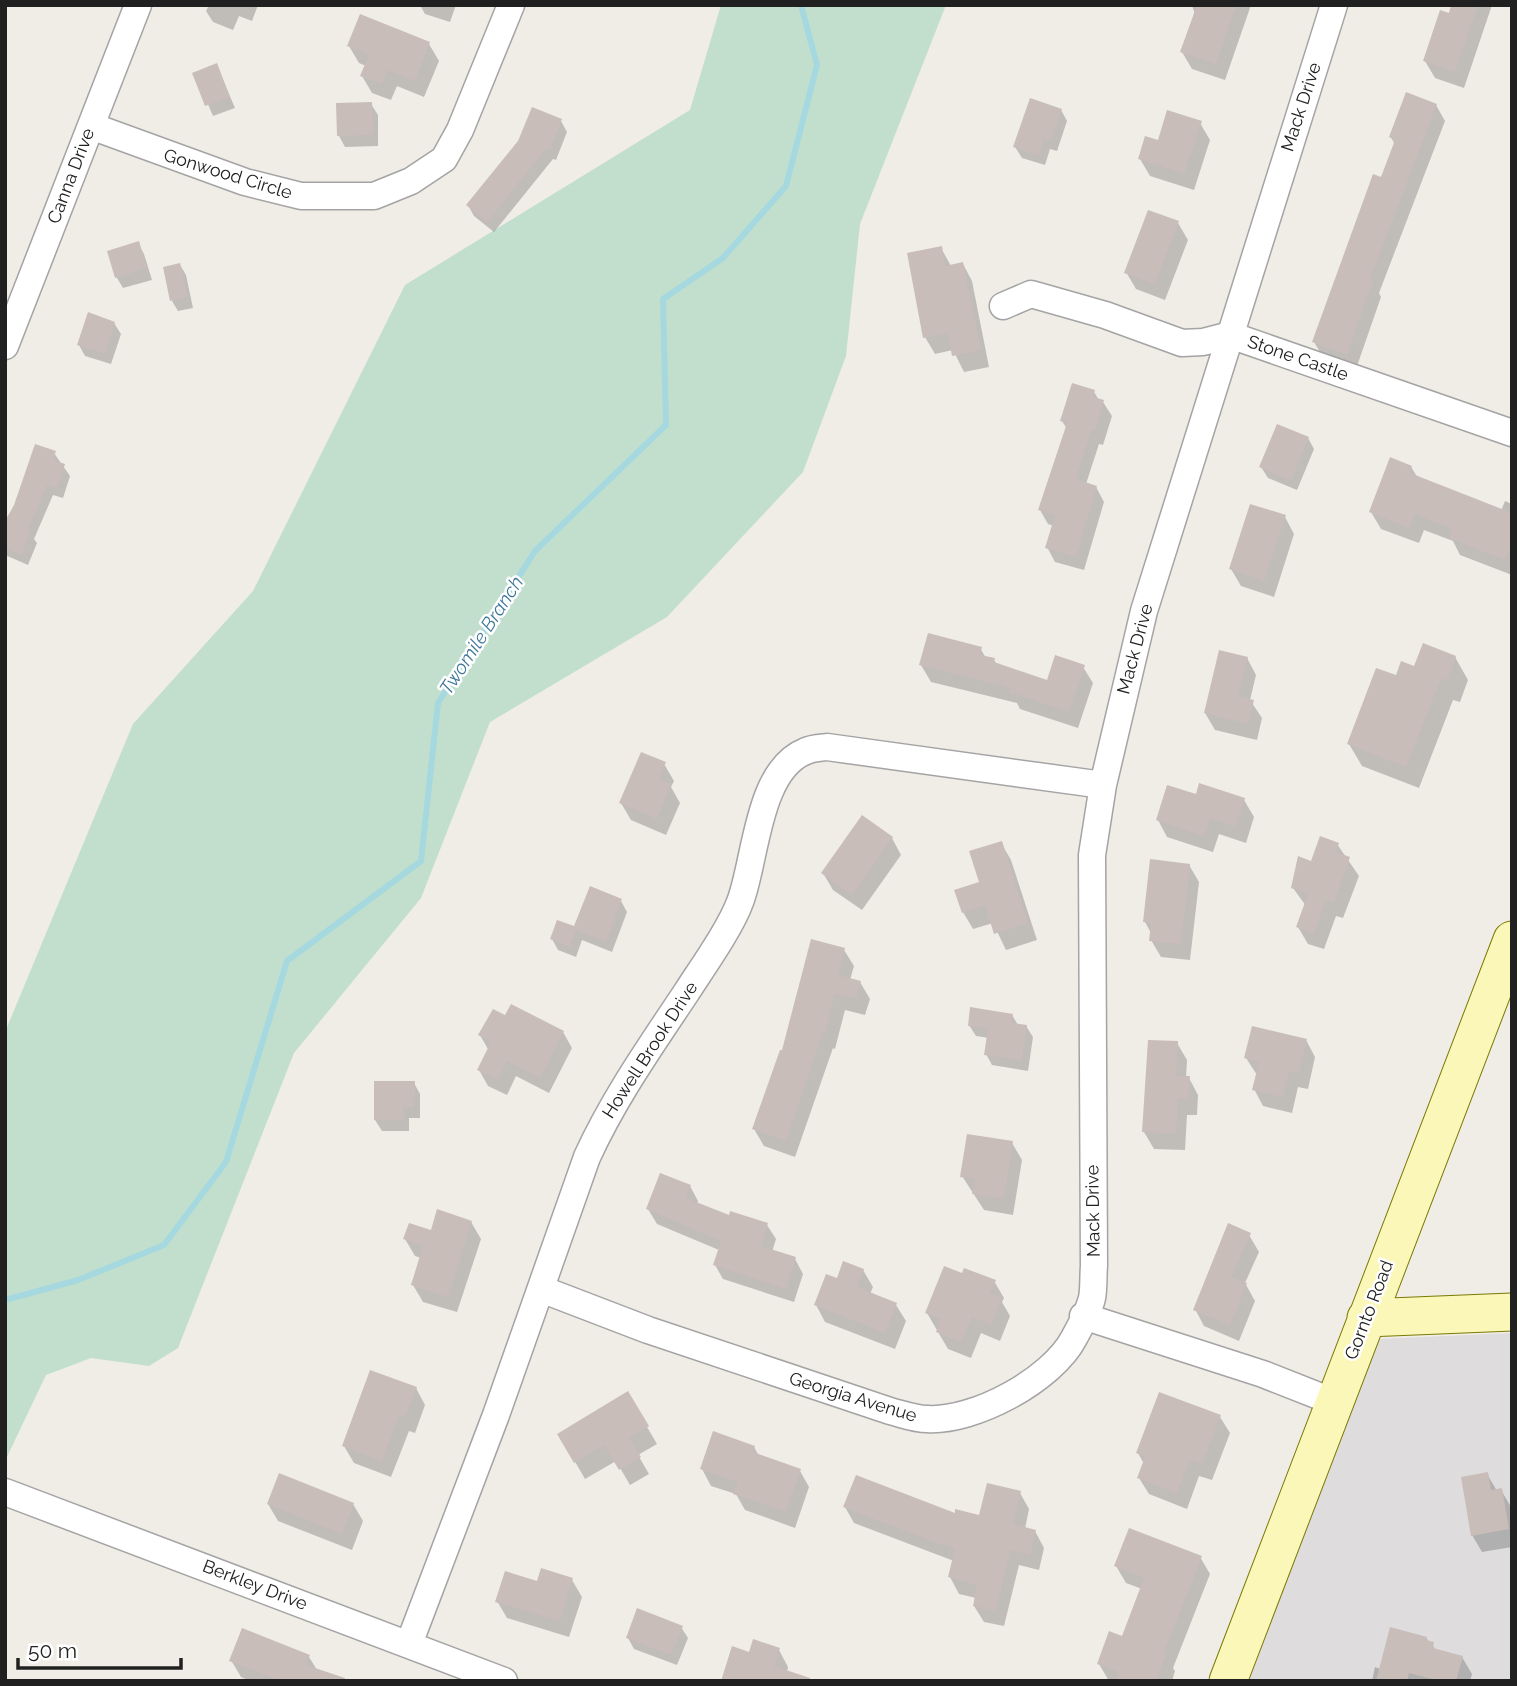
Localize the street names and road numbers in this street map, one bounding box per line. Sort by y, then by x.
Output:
street label: Mack Drive [1276,59,1325,154]
street label: Canna Drive [43,125,98,226]
street label: Gonwood Circle [161,144,295,203]
street label: Stone Castle [1245,330,1352,385]
street label: Mack Drive [1112,601,1157,696]
street label: Howell Brook Drive [598,977,702,1122]
street label: Mack Drive [1081,1164,1104,1257]
street label: Gornto Road [1340,1257,1397,1362]
street label: Georgia Avenue [787,1367,920,1426]
street label: Berkley Drive [200,1555,311,1614]

